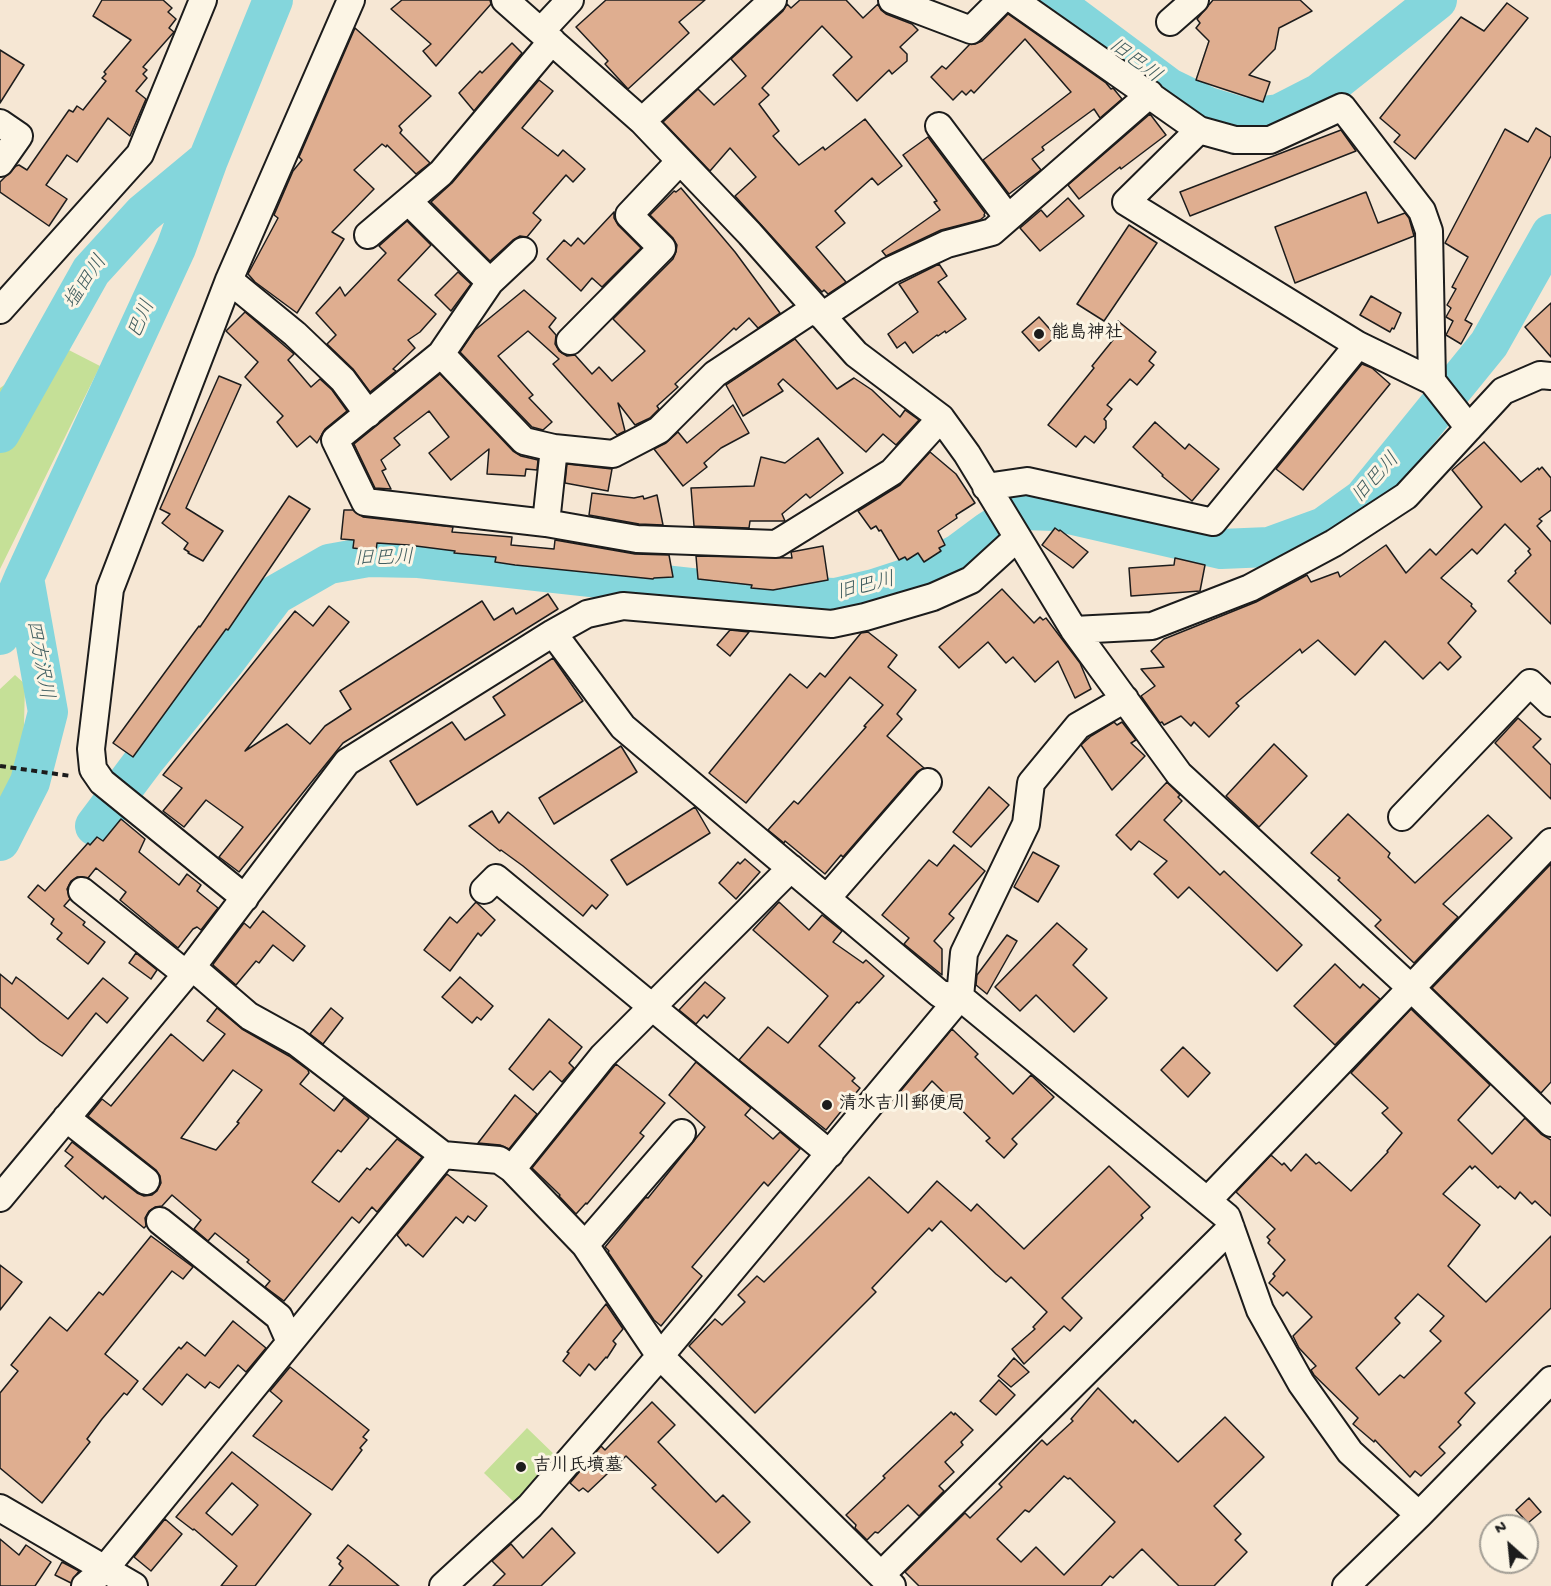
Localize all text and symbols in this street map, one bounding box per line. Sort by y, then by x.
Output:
water label: 旧巴川 [1103,34,1165,90]
water label: 塩田川 [60,251,114,315]
water label: 巴川 [124,297,162,343]
place label: 能島神社 [1051,323,1123,345]
marker: 能島神社 [1032,327,1046,341]
water label: 旧巴川 [1348,449,1406,509]
water label: 旧巴川 [354,547,414,573]
water label: 旧巴川 [834,569,898,607]
water label: 四方沢川 [19,619,57,701]
place label: 清水吉川郵便局 [839,1094,965,1116]
marker: 清水吉川郵便局 [820,1098,834,1112]
place label: 吉川氏墳墓 [533,1456,623,1478]
marker: 吉川氏墳墓 [514,1460,528,1474]
north arrow [1479,1514,1539,1574]
text: N [1493,1518,1510,1540]

